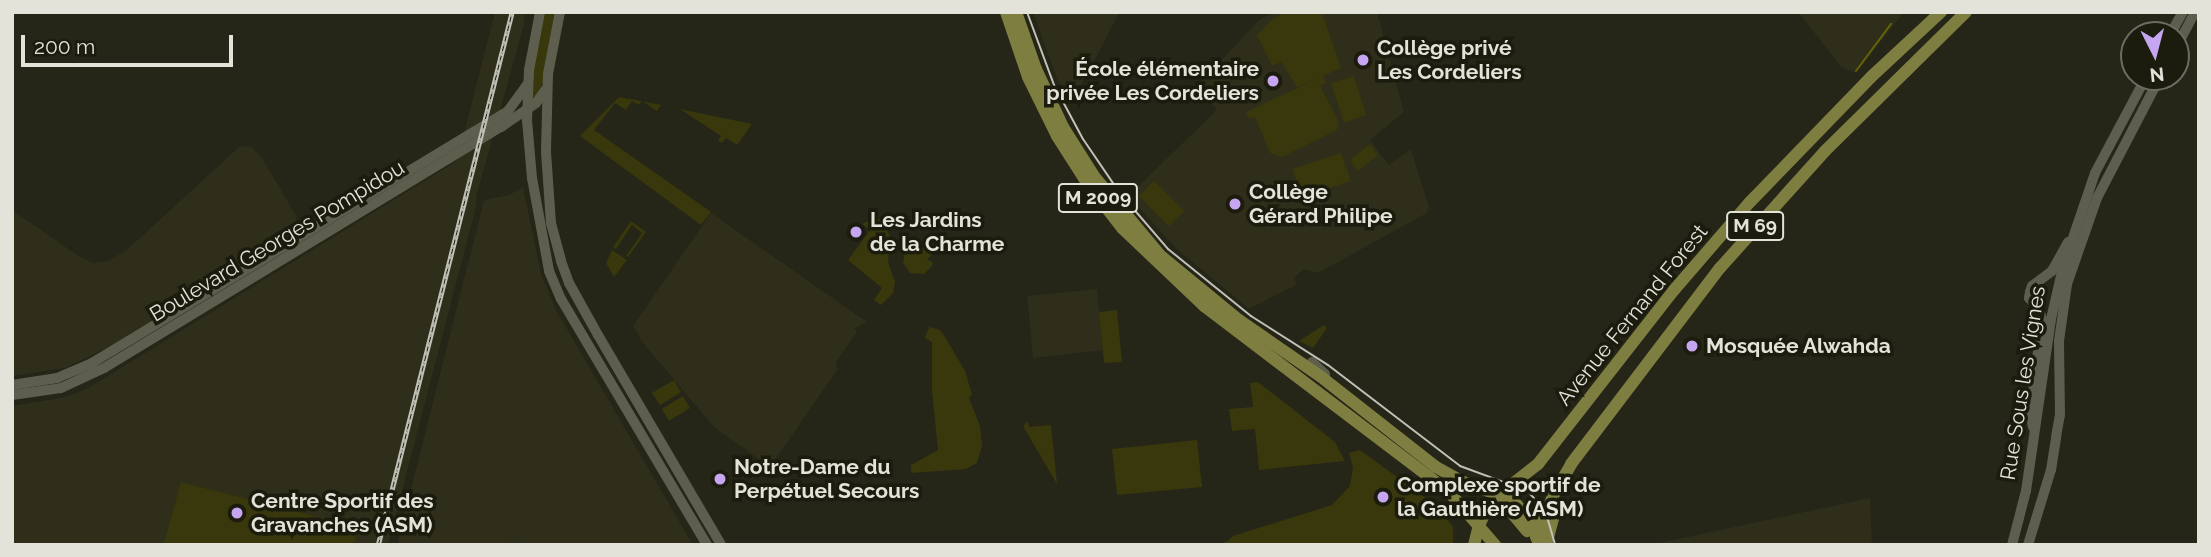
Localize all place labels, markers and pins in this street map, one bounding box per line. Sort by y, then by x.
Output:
place label: Collège privé Les Cordeliers [1377,35,1522,85]
marker: Collège privé Les Cordeliers [1355,52,1371,68]
place label: École élémentaire privée Les Cordeliers [1046,56,1259,106]
marker: École élémentaire privée Les Cordeliers [1265,73,1281,89]
place label: Collège Gérard Philipe [1249,179,1393,229]
marker: Collège Gérard Philipe [1227,196,1243,212]
place label: Les Jardins de la Charme [870,207,1004,257]
marker: Les Jardins de la Charme [848,224,864,240]
place label: Mosquée Alwahda [1706,333,1891,359]
marker: Mosquée Alwahda [1684,338,1700,354]
place label: Notre-Dame du Perpétuel Secours [734,454,920,504]
marker: Notre-Dame du Perpétuel Secours [712,471,728,487]
place label: Complexe sportif de la Gauthière (ASM) [1397,472,1601,522]
place label: Centre Sportif des Gravanches (ASM) [251,488,434,538]
marker: Complexe sportif de la Gauthière (ASM) [1375,489,1391,505]
marker: Centre Sportif des Gravanches (ASM) [229,505,245,521]

